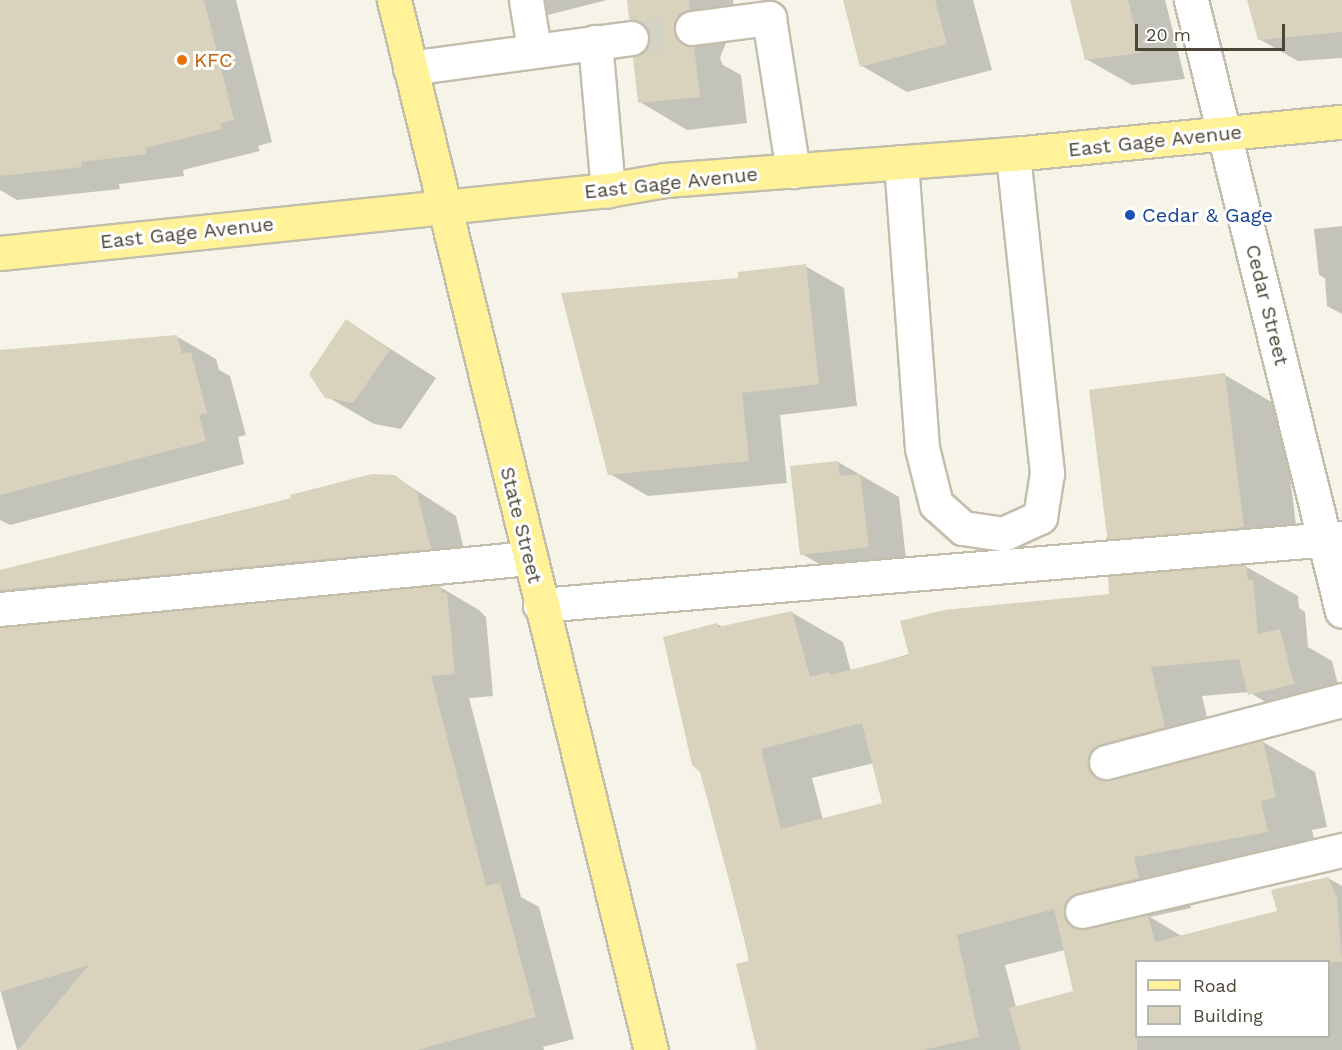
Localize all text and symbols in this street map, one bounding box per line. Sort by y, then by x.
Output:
scale bar [1138,12,1288,50]
text: 20 m [1146,24,1191,45]
place label: KFC [194,48,233,72]
marker: KFC [175,53,189,67]
street label: East Gage Avenue [1067,120,1243,162]
street label: East Gage Avenue [583,162,759,204]
place label: Cedar & Gage [1142,203,1273,227]
marker: Cedar & Gage [1123,208,1137,222]
street label: East Gage Avenue [99,212,275,254]
street label: Cedar Street [1240,242,1294,368]
street label: State Street [495,464,547,586]
legend [1135,960,1330,1038]
text: Road [1193,975,1237,996]
text: Building [1193,1005,1263,1026]

